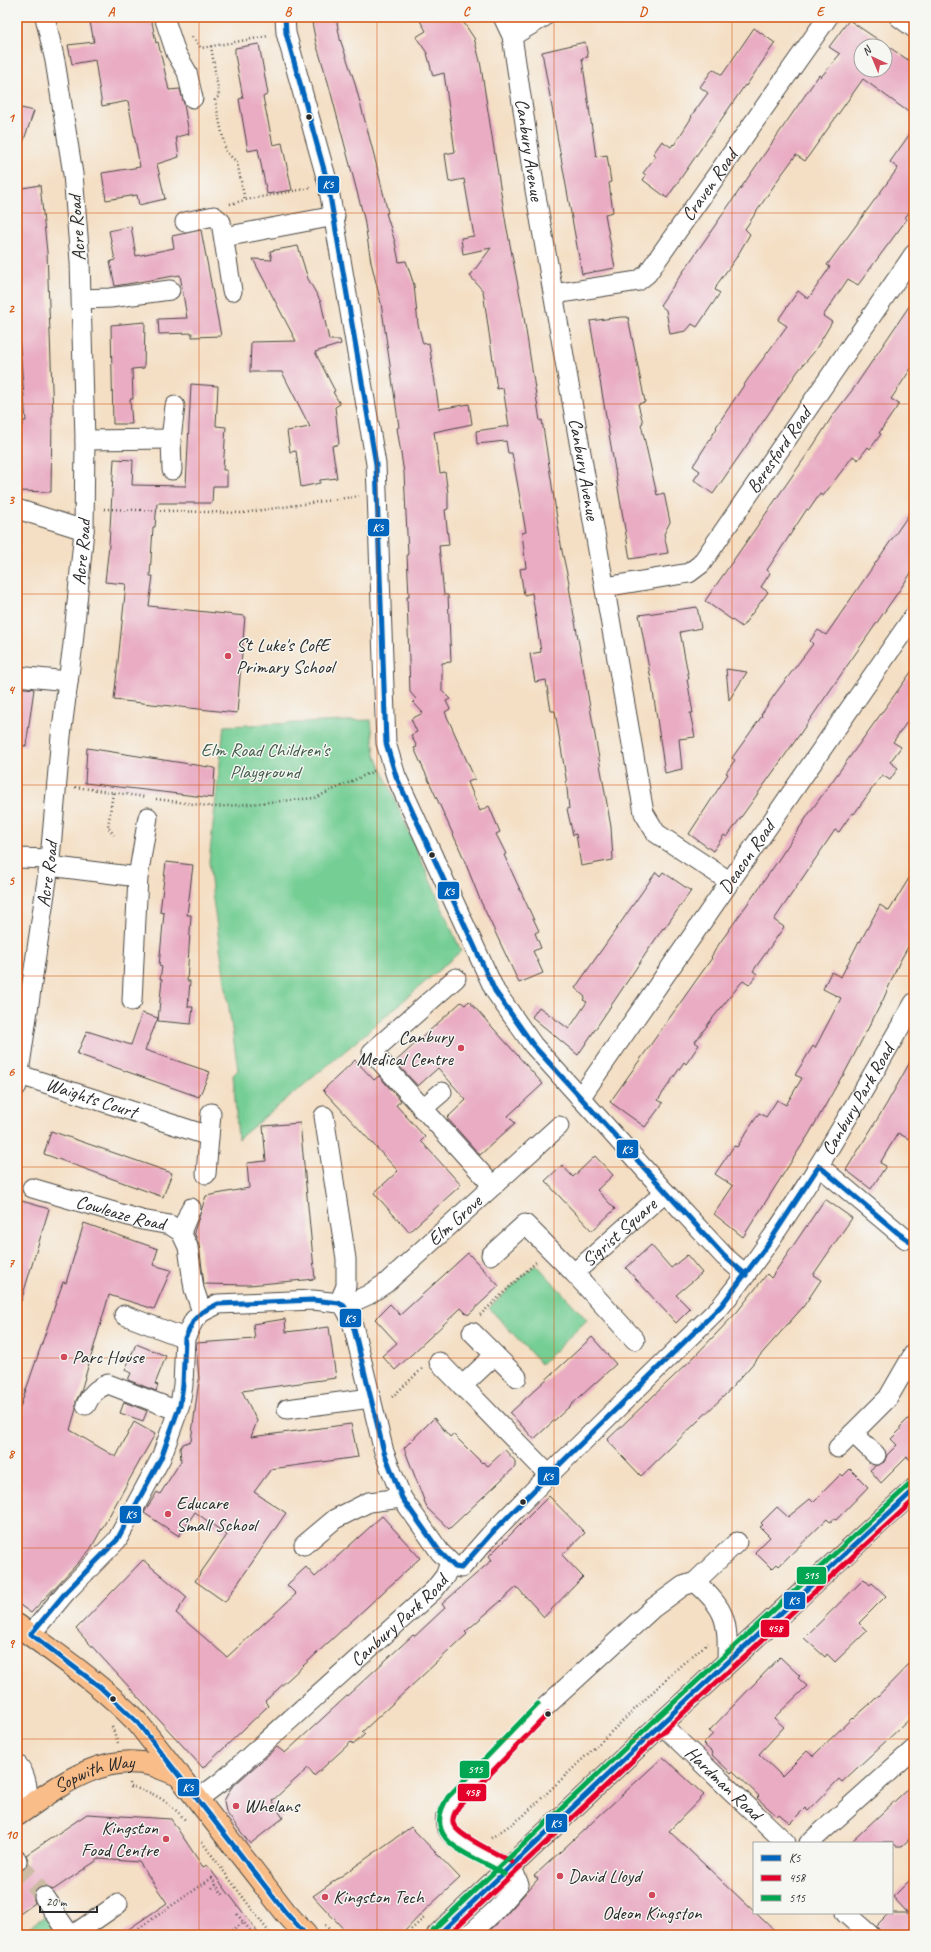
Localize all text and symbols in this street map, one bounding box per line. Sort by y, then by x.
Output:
text: A [108,4,116,20]
text: B [285,4,293,20]
text: C [463,4,471,20]
text: D [639,4,648,20]
text: E [817,4,826,20]
north arrow [853,38,893,78]
text: N [859,42,875,58]
street label: Canbury Avenue [510,97,549,204]
text: 1 [8,110,16,126]
unlabelled marker [304,112,314,122]
street label: Craven Road [676,142,745,226]
line badge: K5 [317,175,340,194]
text: K5 [323,177,334,191]
street label: Acre Road [63,192,91,262]
text: 2 [8,301,15,317]
street label: Beresford Road [741,401,818,498]
street label: Canbury Avenue [563,416,605,524]
text: 3 [8,492,15,508]
street label: Acre Road [67,517,96,586]
line badge: K5 [367,518,390,537]
text: K5 [373,520,384,534]
place label: St Luke's CofE Primary School [236,633,337,679]
marker: St Luke's CofE Primary School [223,651,233,661]
text: 4 [8,682,16,698]
park label: Elm Road Children's Playground [201,738,332,784]
street label: Deacon Road [713,814,782,898]
street label: Acre Road [31,838,64,909]
unlabelled marker [427,850,437,860]
text: 5 [8,873,15,889]
line badge: K5 [437,881,460,900]
text: K5 [444,884,455,898]
place label: Canbury Medical Centre [357,1025,455,1071]
street label: Canbury Park Road [816,1037,901,1160]
marker: Canbury Medical Centre [456,1043,466,1053]
text: 6 [8,1064,15,1080]
street label: Waights Court [43,1072,142,1125]
line badge: K5 [616,1139,639,1159]
text: K5 [622,1142,633,1156]
street label: Cowleaze Road [73,1189,170,1236]
street label: Elm Grove [423,1189,488,1251]
street label: Sigrist Square [577,1192,663,1272]
text: 7 [8,1255,15,1271]
line badge: K5 [339,1308,362,1328]
text: K5 [345,1311,356,1325]
place label: Parc House [72,1345,145,1369]
marker: Parc House [59,1352,69,1362]
text: 8 [8,1446,16,1462]
line badge: K5 [537,1466,560,1486]
text: K5 [543,1469,554,1483]
place label: Educare Small School [176,1491,260,1537]
unlabelled marker [518,1497,528,1507]
line badge: K5 [119,1505,142,1524]
text: K5 [126,1507,137,1521]
marker: Educare Small School [163,1509,173,1519]
line badge: 515 [796,1566,827,1585]
street label: Canbury Park Road [345,1567,455,1672]
text: 515 [804,1568,819,1582]
line badge: K5 [783,1591,806,1610]
text: K5 [789,1593,800,1607]
line badge: 458 [760,1619,790,1638]
text: 458 [768,1621,784,1635]
text: 9 [8,1636,15,1652]
unlabelled marker [108,1694,118,1704]
unlabelled marker [543,1709,553,1719]
street label: Hardman Road [680,1741,769,1828]
street label: Sopwith Way [50,1750,136,1799]
line badge: 515 [459,1760,490,1779]
text: 515 [468,1762,483,1776]
line badge: K5 [177,1778,200,1797]
text: K5 [183,1780,194,1794]
line badge: 458 [457,1783,487,1802]
text: 458 [465,1785,481,1799]
place label: Whelans [244,1794,302,1818]
marker: Whelans [231,1801,241,1811]
line badge: K5 [545,1813,568,1833]
place label: Kingston Food Centre [81,1816,160,1862]
text: K5 [551,1816,562,1830]
text: 10 [5,1827,18,1843]
marker: Kingston Food Centre [161,1834,171,1844]
legend [753,1842,893,1914]
text: K5 [789,1850,801,1866]
place label: David Lloyd [568,1864,644,1888]
text: 458 [789,1870,807,1886]
marker: David Lloyd [555,1871,565,1881]
place label: Kingston Tech [333,1885,425,1909]
scale bar [40,1888,97,1914]
marker: Odeon Kingston [647,1890,657,1900]
text: 515 [789,1890,806,1906]
marker: Kingston Tech [320,1892,330,1902]
text: 20 m [46,1894,68,1910]
place label: Odeon Kingston [602,1901,702,1925]

